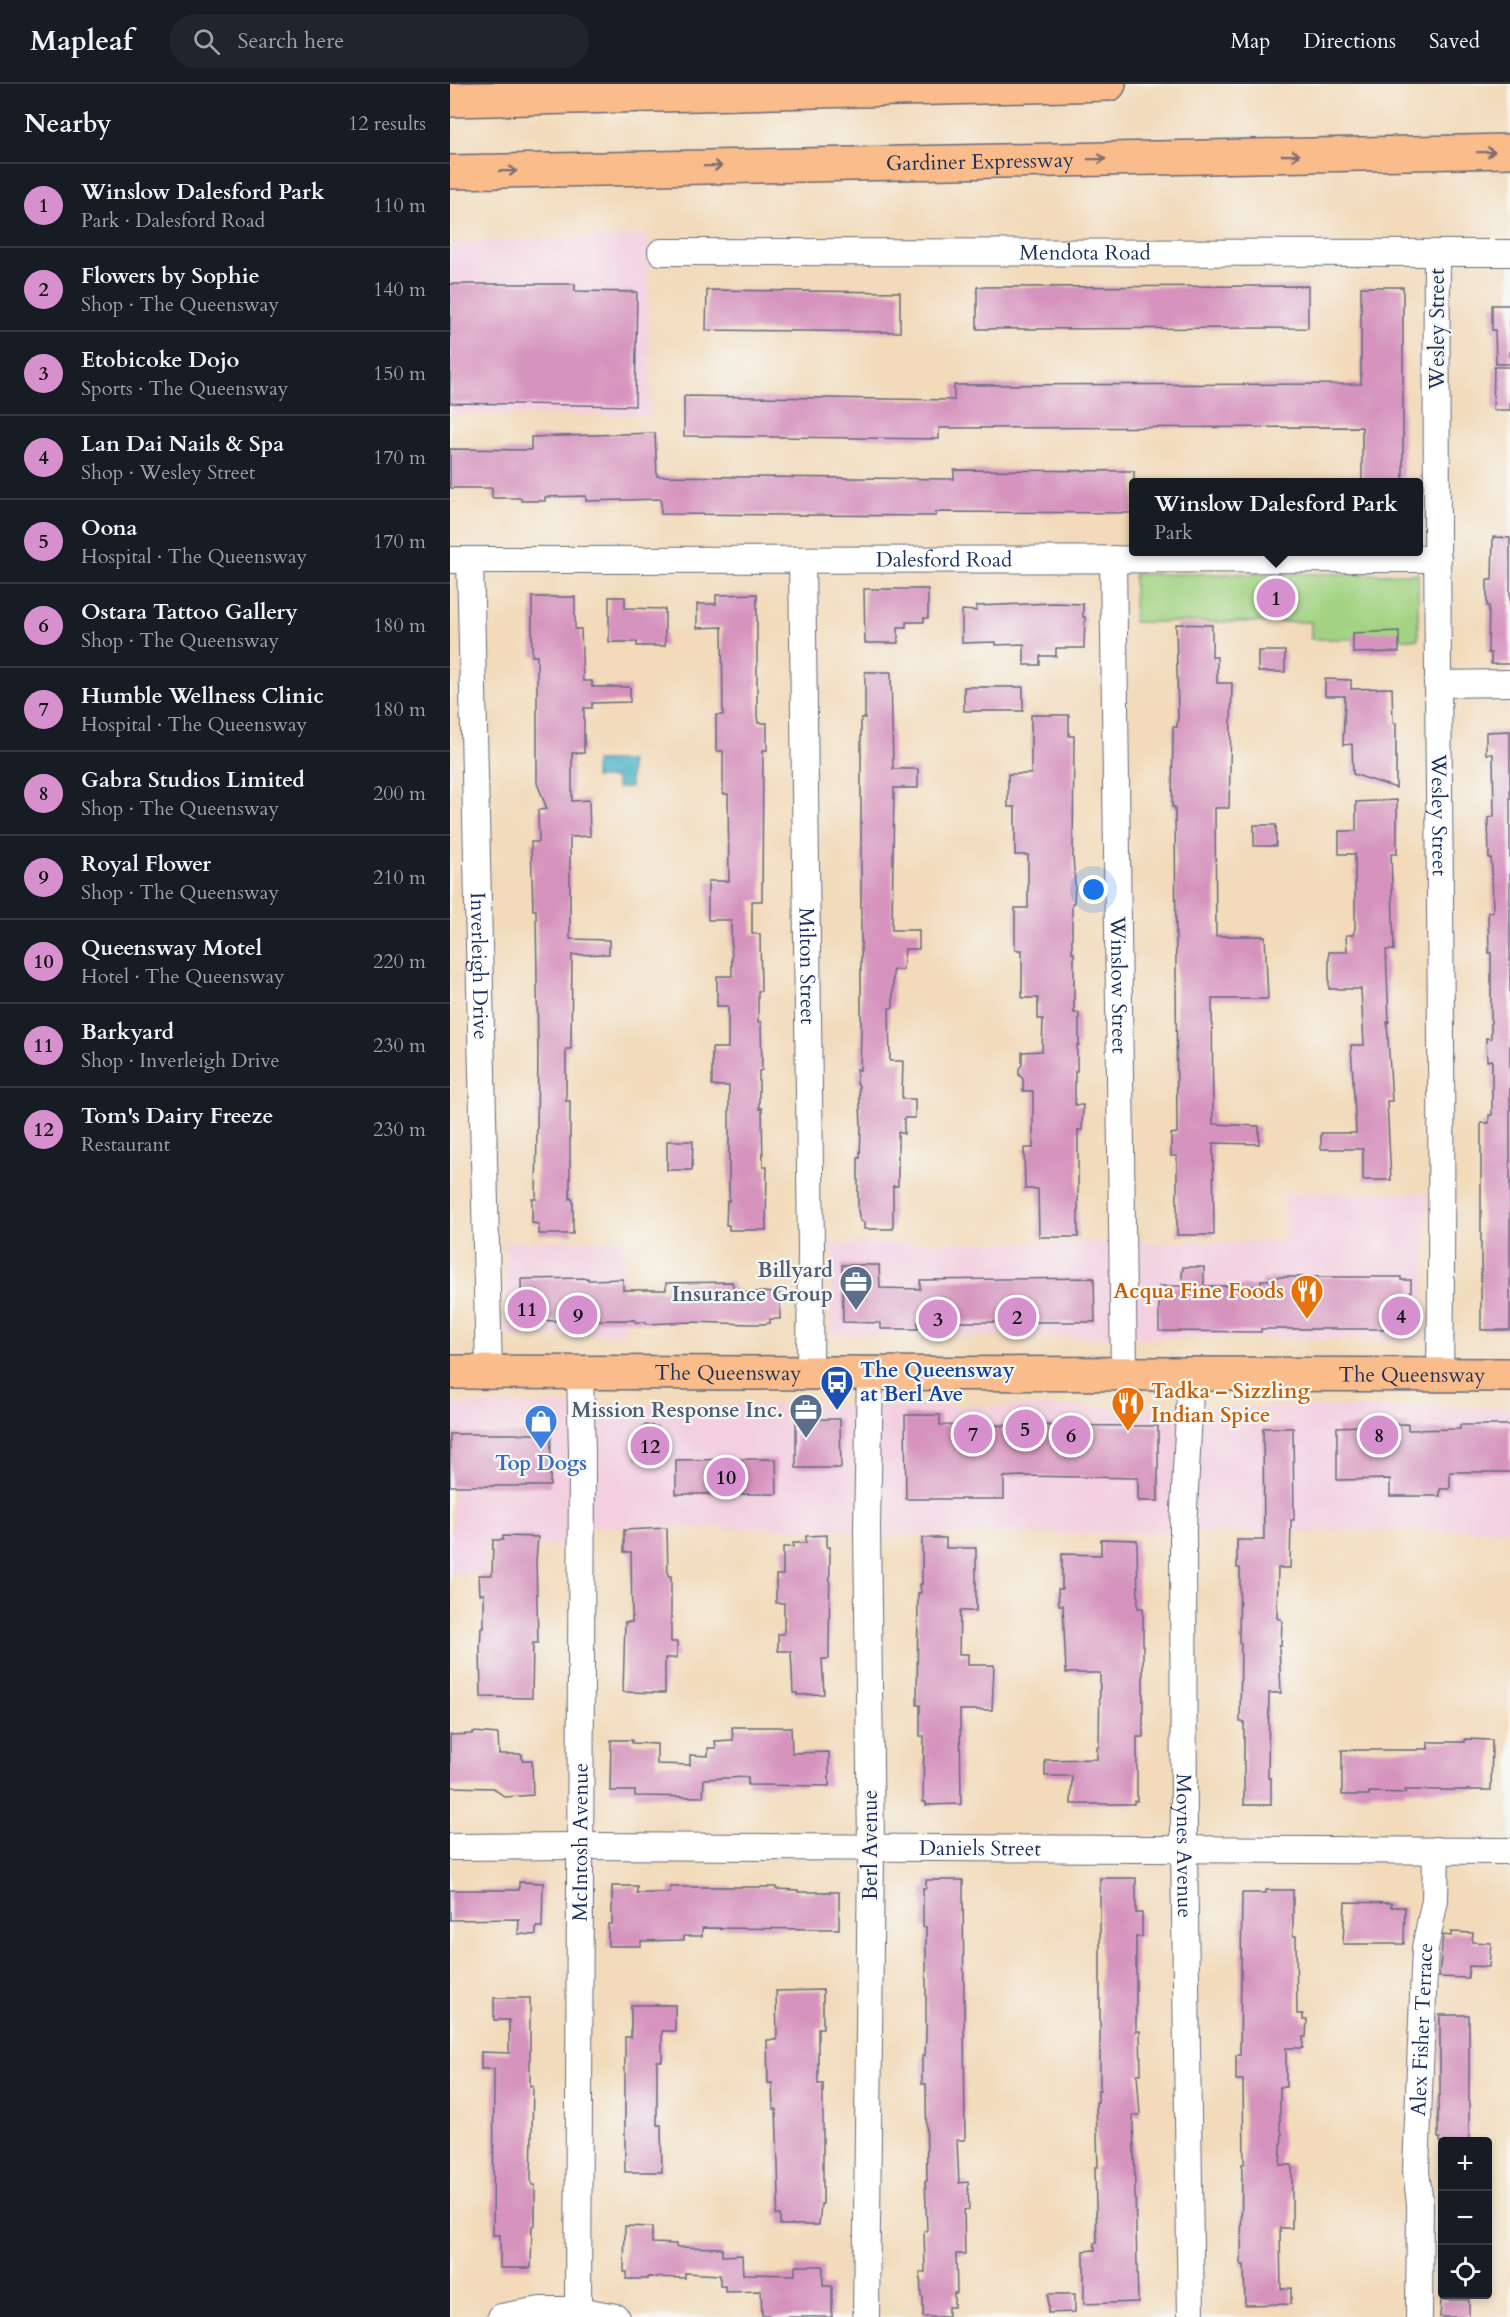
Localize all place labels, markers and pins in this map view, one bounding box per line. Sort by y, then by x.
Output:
pin: 1 [1256,576,1296,620]
place label: Billyard Insurance Group [672,1256,833,1309]
office icon: Billyard Insurance Group [838,1264,874,1311]
restaurant icon: Acqua Fine Foods [1289,1273,1325,1320]
place label: Acqua Fine Foods [1113,1277,1284,1306]
pin: 11 [508,1286,547,1332]
pin: 9 [558,1292,598,1338]
pin: 2 [998,1294,1036,1340]
pin: 4 [1382,1294,1420,1338]
pin: 3 [918,1296,958,1342]
place label: The Queensway at Berl Ave [860,1356,1015,1409]
bus stop icon: The Queensway at Berl Ave [819,1364,855,1411]
place label: Tadka – Sizzling Indian Spice [1151,1377,1311,1430]
restaurant icon: Tadka – Sizzling Indian Spice [1110,1385,1146,1432]
office icon: Mission Response Inc. [788,1392,824,1439]
place label: Mission Response Inc. [571,1396,783,1425]
shop icon: Top Dogs [523,1403,559,1450]
pin: 5 [1006,1406,1044,1452]
pin: 7 [954,1412,992,1456]
pin: 6 [1052,1412,1090,1458]
pin: 8 [1360,1412,1398,1458]
pin: 12 [630,1424,670,1468]
place label: Top Dogs [495,1449,587,1478]
pin: 10 [706,1454,746,1500]

